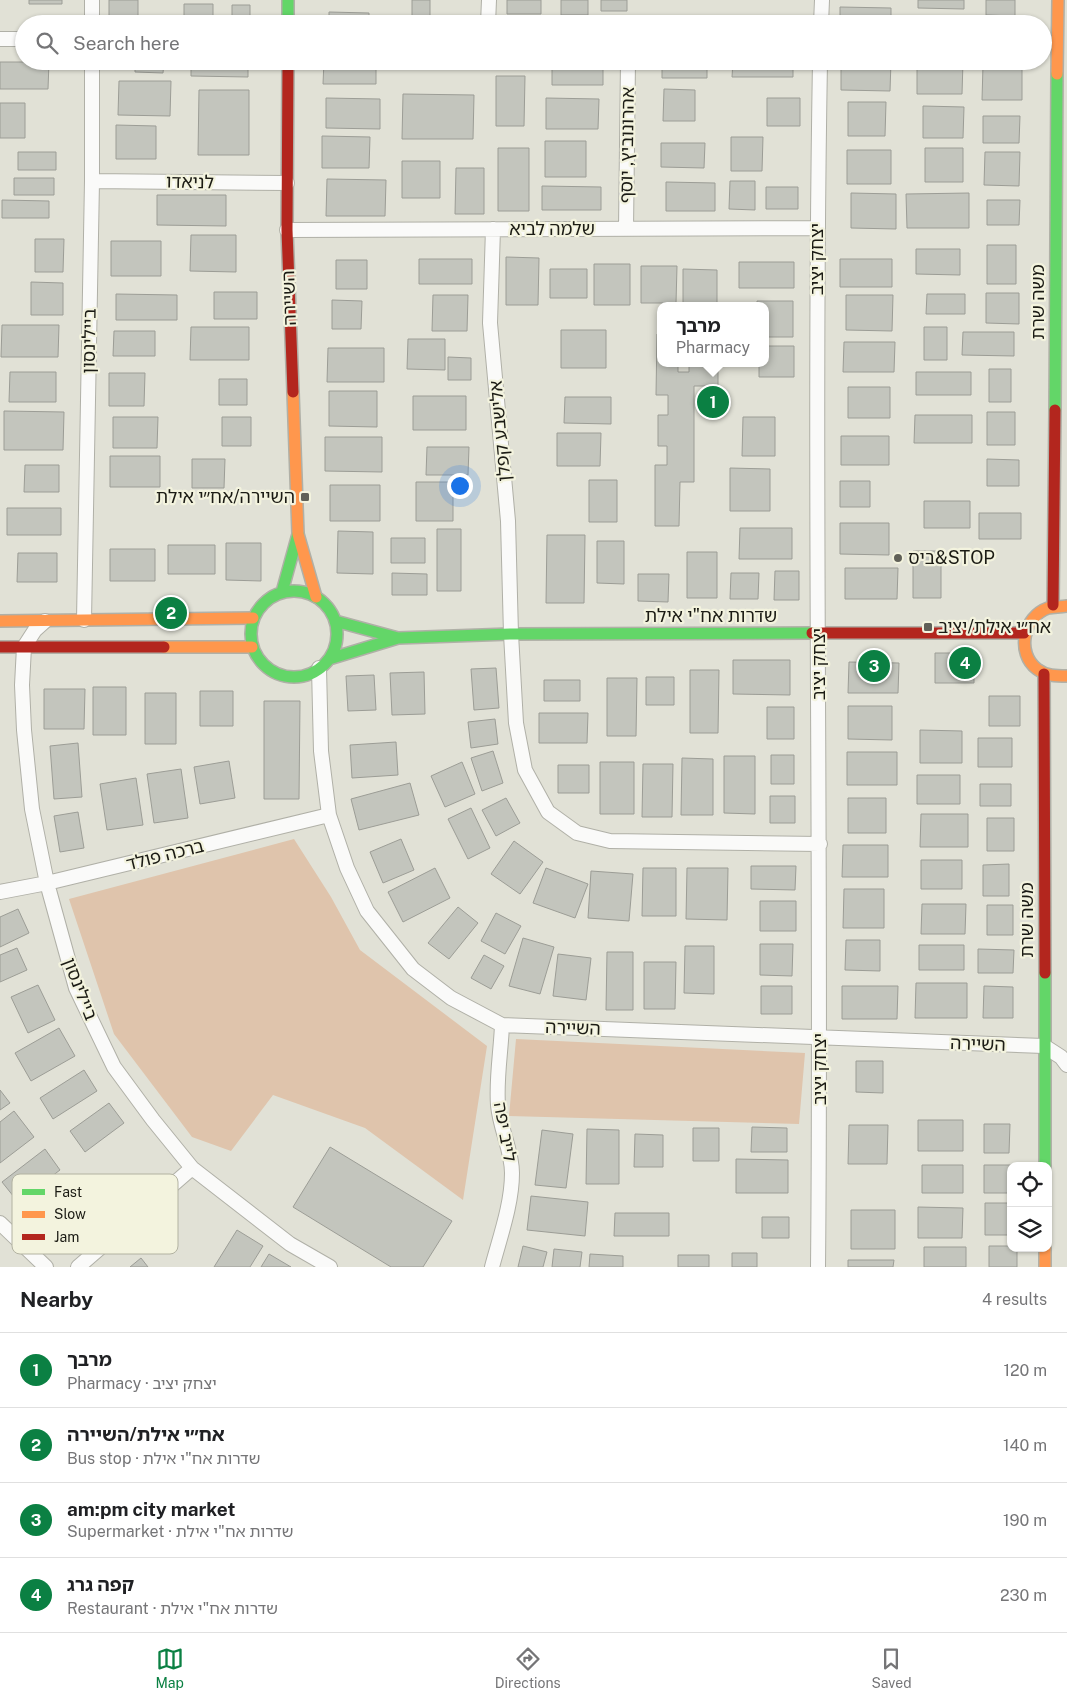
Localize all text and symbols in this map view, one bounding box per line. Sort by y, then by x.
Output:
search box [15,15,1052,70]
icon: search [33,29,61,57]
text: Search here [73,32,180,54]
street label: אהרונוביץ, יוסף [615,87,638,203]
street label: לניאדו [166,171,214,192]
street label: שלמה לביא [509,218,595,239]
street label: יצחק יציב [806,223,827,295]
street label: משה שרת [1027,264,1048,340]
street label: השיירה [277,270,300,326]
popup [657,302,769,367]
street label: ביילינסון [77,308,100,374]
text: מרבך [676,314,721,336]
text: Pharmacy [676,338,750,357]
street label: אלישבע קפלן [485,380,514,482]
pin: 1 [697,383,729,421]
your location [447,473,473,499]
place label: השיירה/אח״י אילת [156,486,295,507]
marker: השיירה/אח״י אילת [299,491,311,503]
place label: ביס&STOP [908,547,995,568]
marker: ביס&STOP [892,552,904,564]
pin: 2 [155,594,187,632]
street label: שדרות אח"י אילת [645,605,777,626]
place label: אח״י אילת/יציב [938,616,1051,637]
marker: אח״י אילת/יציב [922,621,934,633]
street label: יצחק יציב [808,628,829,700]
pin: 4 [949,644,981,682]
pin: 3 [858,647,890,685]
street label: ברכה פולד [124,835,206,874]
street label: משה שרת [1016,882,1037,958]
street label: ביילינסון [59,955,102,1023]
street label: השיירה [545,1016,601,1039]
street label: השיירה [950,1032,1006,1055]
street label: יצחק יציב [809,1033,830,1105]
street label: לייב יפה [490,1100,521,1164]
map controls [1007,1162,1052,1252]
button: locate [1007,1162,1052,1207]
legend [12,1174,178,1254]
text: Fast [54,1184,82,1200]
text: Slow [54,1206,86,1222]
button: layers [1007,1207,1052,1252]
text: Jam [54,1229,79,1245]
text: Nearby [20,1287,93,1312]
text: 4 results [982,1290,1047,1309]
text: מרבך [67,1348,112,1370]
text: 1 [33,1361,39,1380]
text: 120 m [1003,1361,1047,1380]
text: Pharmacy · יצחק יציב [67,1374,217,1393]
text: אח״י אילת/השיירה [67,1423,225,1445]
text: 2 [31,1436,41,1455]
text: 140 m [1003,1436,1047,1455]
text: Bus stop · שדרות אח"י אילת [67,1449,260,1468]
text: am:pm city market [67,1498,235,1520]
text: 3 [31,1511,41,1530]
text: 190 m [1003,1511,1047,1530]
text: Supermarket · שדרות אח"י אילת [67,1522,293,1541]
text: קפה גרג [67,1573,134,1595]
text: 4 [31,1586,41,1605]
text: 230 m [1000,1586,1047,1605]
text: Restaurant · שדרות אח"י אילת [67,1599,278,1618]
tab: Map [155,1645,184,1691]
tab: Directions [495,1645,561,1691]
tab: Saved [871,1645,912,1691]

